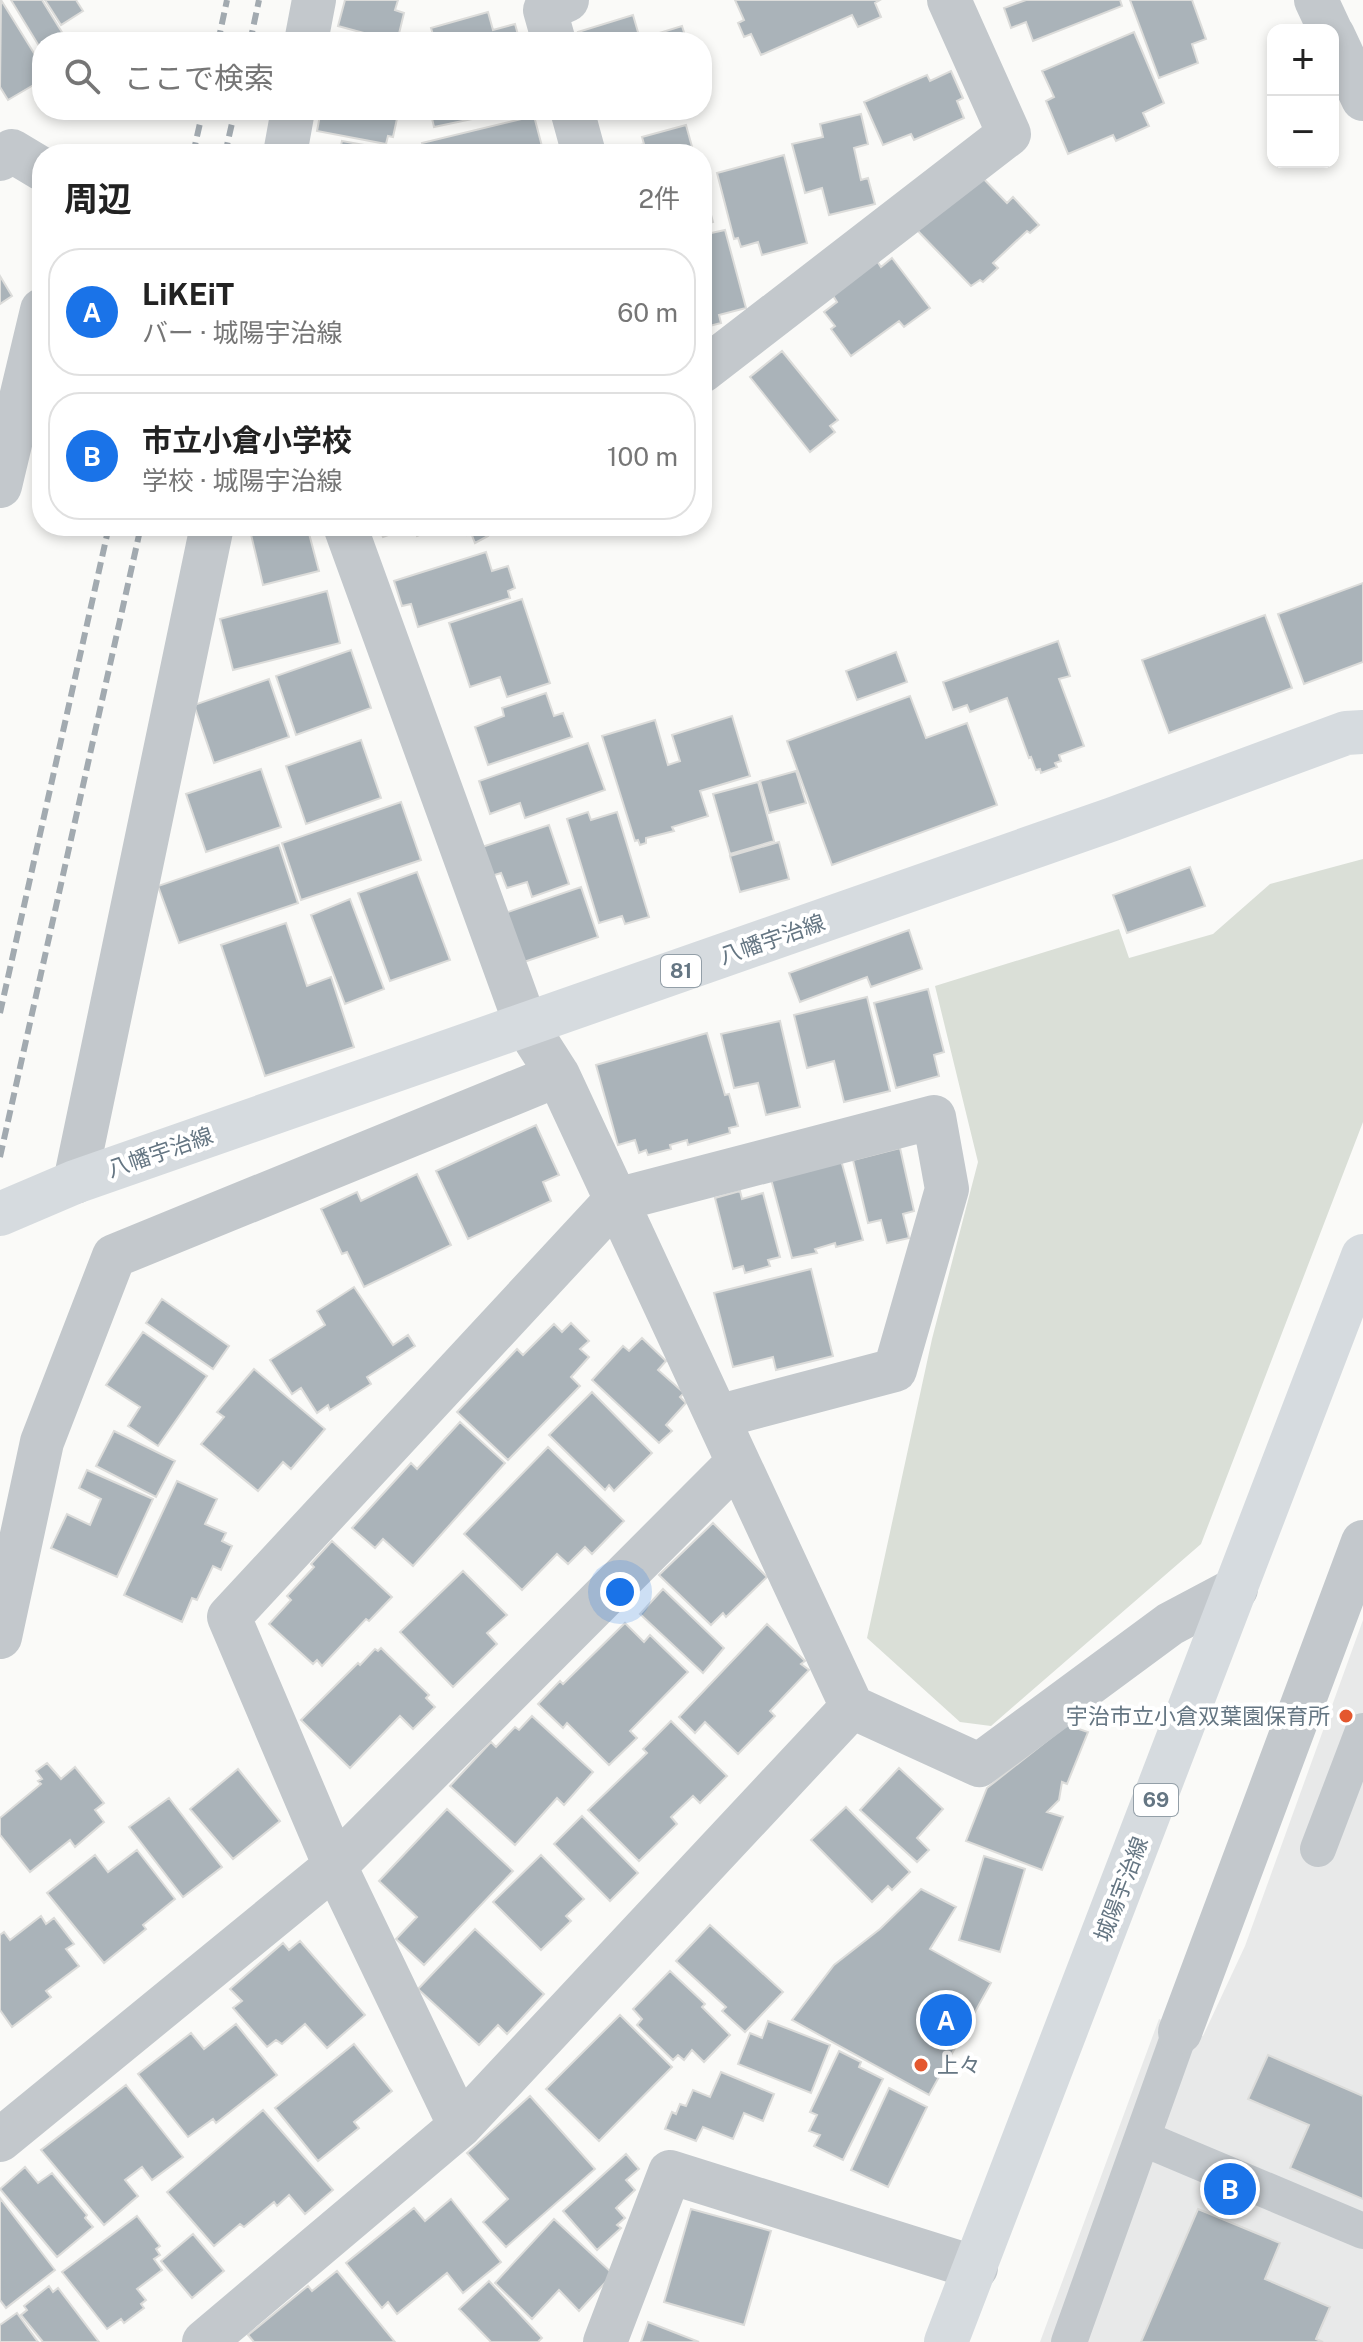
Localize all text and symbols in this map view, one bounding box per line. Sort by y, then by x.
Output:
map controls [1267,24,1339,168]
button: + [1267,24,1339,96]
search box [32,32,712,120]
icon: search [60,54,104,98]
text: ここで検索 [124,60,274,96]
button: − [1267,96,1339,168]
text: 周辺 [64,179,132,219]
text: 2件 [639,183,680,214]
text: LiKEiT [142,276,234,312]
text: A [83,297,101,328]
text: 60 m [617,297,678,328]
text: バー · 城陽宇治線 [142,317,342,348]
text: 市立小倉小学校 [142,422,352,458]
text: B [83,441,101,472]
text: 100 m [607,441,678,472]
text: 学校 · 城陽宇治線 [142,465,342,496]
street label: 八幡宇治線 [716,909,828,969]
road number: 81 [661,955,701,987]
street label: 八幡宇治線 [104,1122,216,1182]
your location [600,1572,640,1612]
place label: 宇治市立小倉双葉園保育所 [1066,1703,1330,1729]
marker: 宇治市立小倉双葉園保育所 [1337,1707,1355,1725]
road number: 69 [1134,1784,1178,1816]
street label: 城陽宇治線 [1089,1833,1153,1945]
pin: A [920,1990,972,2050]
place label: 上々 [937,2052,981,2078]
marker: 上々 [912,2056,930,2074]
pin: B [1204,2159,1256,2219]

